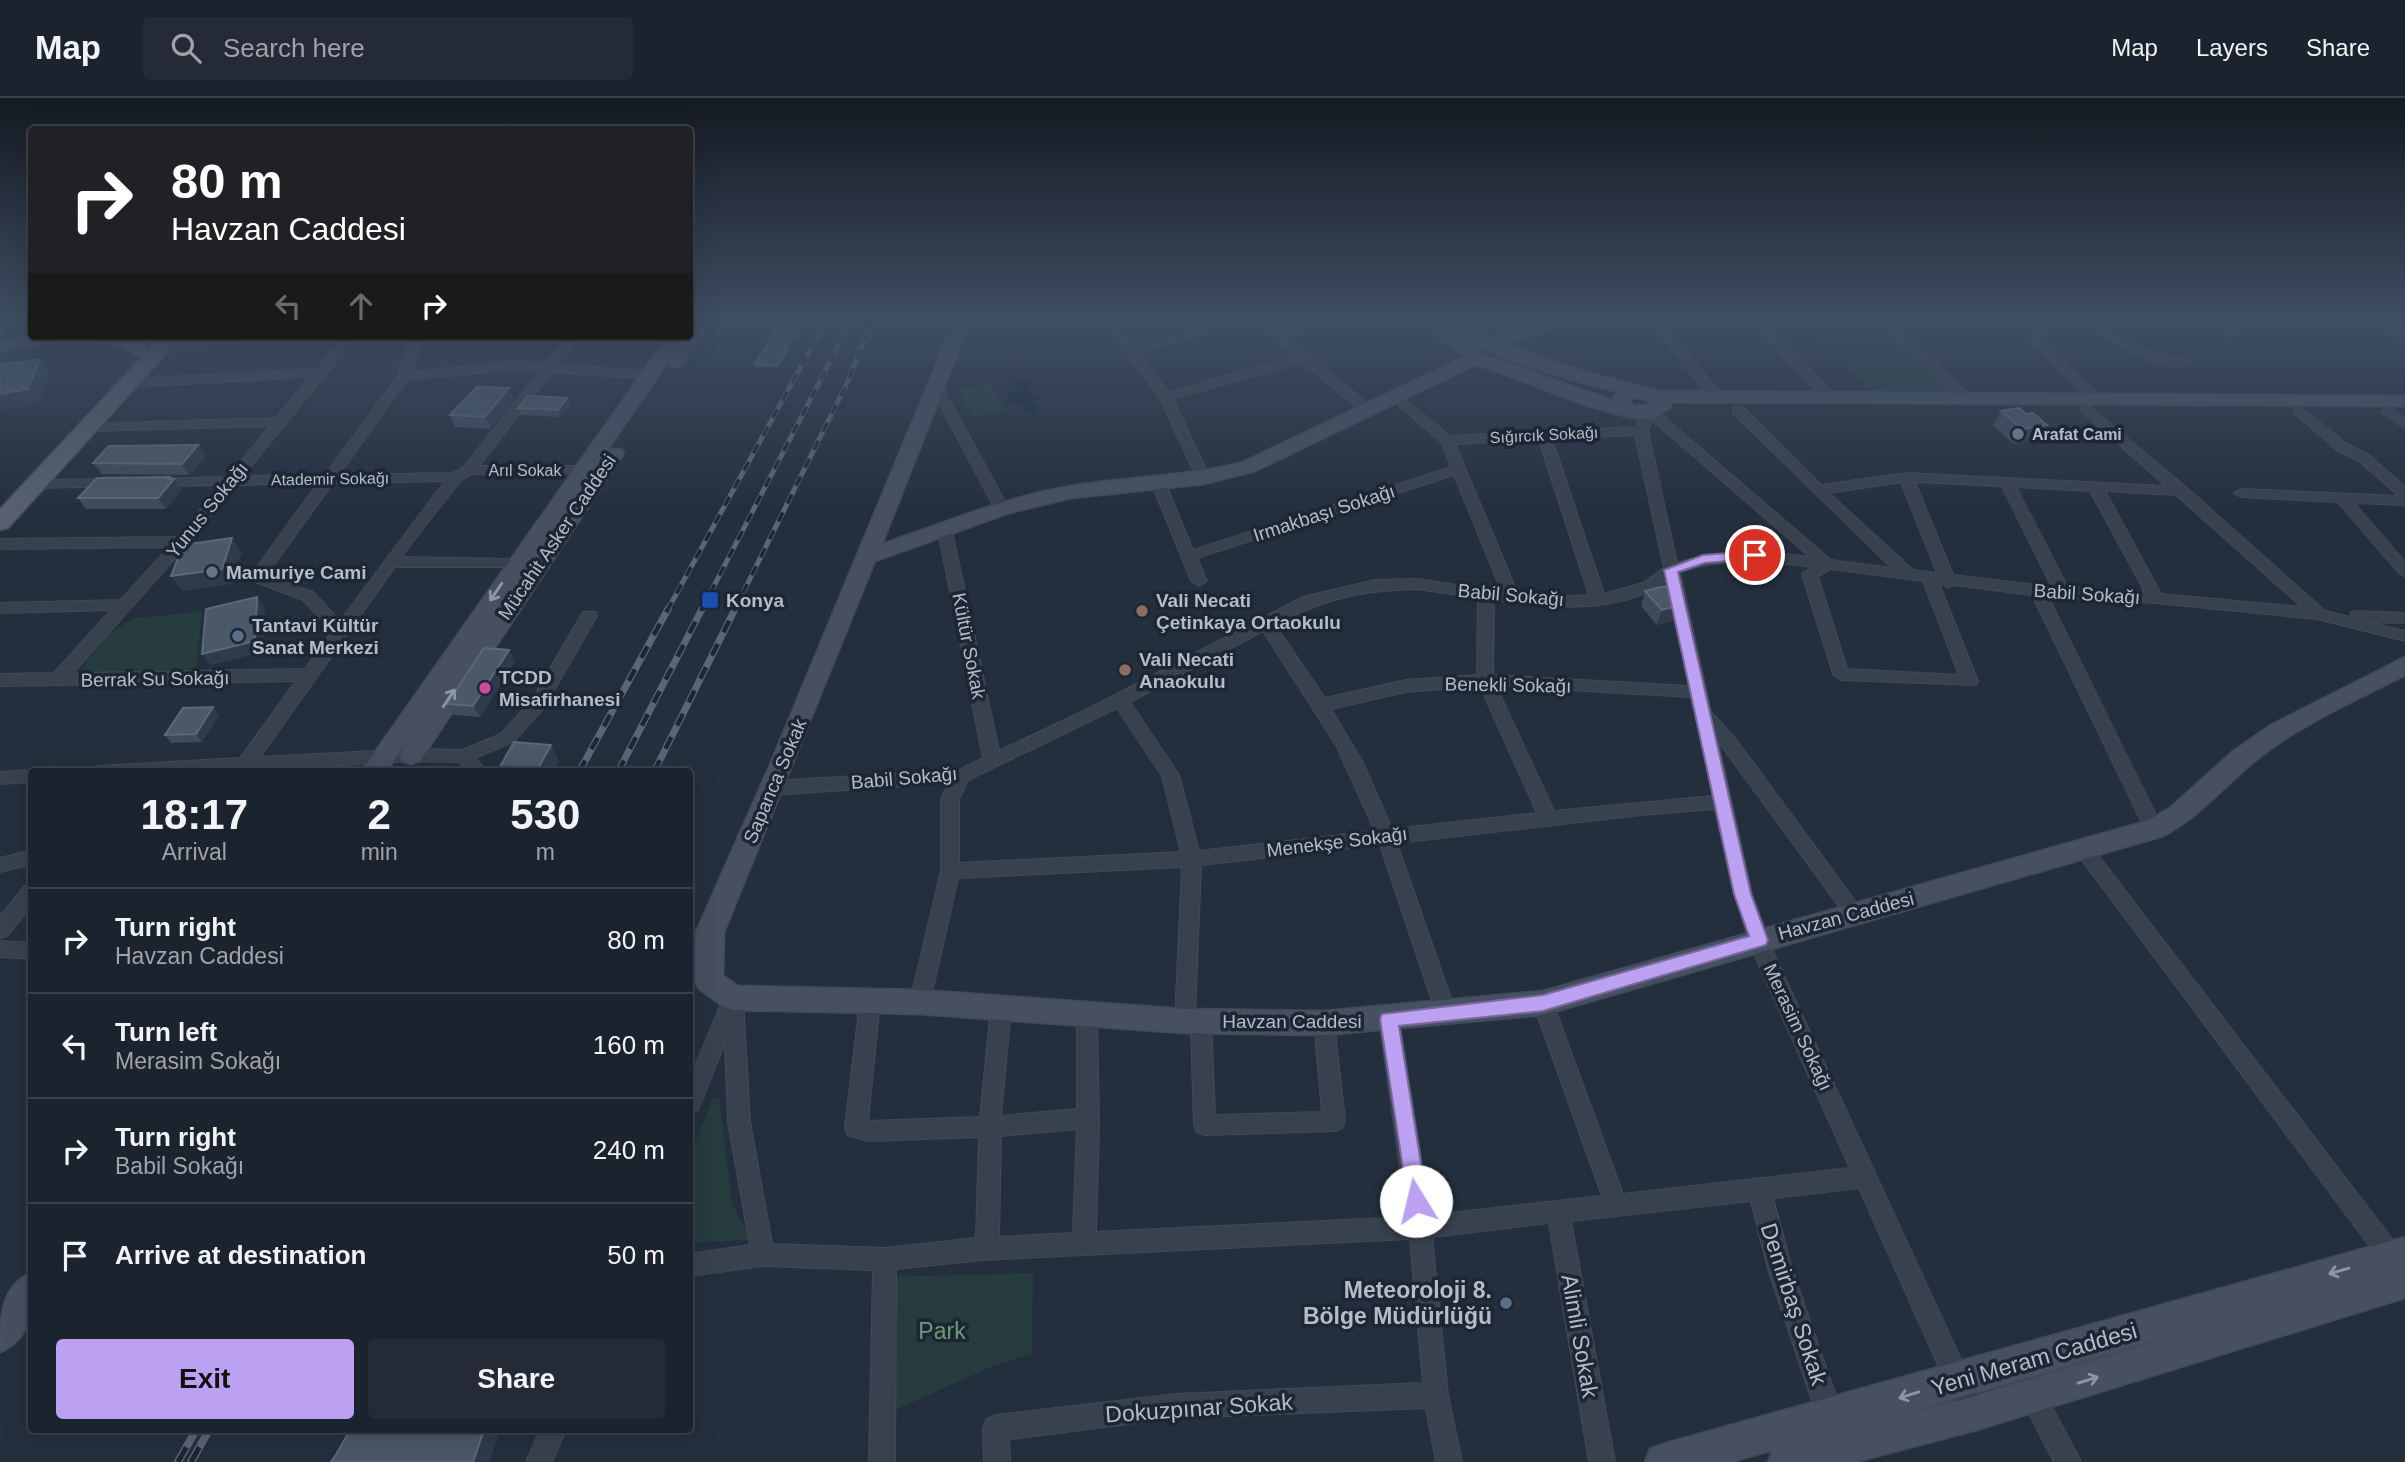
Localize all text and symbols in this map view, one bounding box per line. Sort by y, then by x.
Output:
search box [143,17,633,80]
text: Map [35,29,101,66]
icon: search [167,29,205,67]
text: Search here [223,33,365,63]
text: Map [2111,34,2158,61]
text: Layers [2196,34,2268,61]
text: Share [2306,34,2370,61]
icon: right [56,154,147,245]
text: 80 m [171,154,283,208]
text: Havzan Caddesi [171,211,406,247]
icon: left [269,287,307,325]
icon: ahead [342,287,380,325]
icon: right [415,287,453,325]
street label: Sığırcık Sokağı [1489,424,1599,446]
marker: Arafat Cami [2010,426,2026,442]
place label: Arafat Cami [2032,426,2122,443]
street label: Mücahit Asker Caddesi [494,451,620,623]
street label: Yunus Sokağı [162,458,252,562]
street label: Arıl Sokak [489,462,562,479]
street label: Atademir Sokağı [271,469,389,489]
street label: Irmakbaşı Sokağı [1250,480,1398,546]
pin [1725,525,1785,585]
icon: arrive [1736,536,1774,574]
place label: Mamuriye Cami [226,562,366,583]
marker: Mamuriye Cami [204,564,220,580]
street label: Babil Sokağı [1457,580,1565,610]
street label: Babil Sokağı [2033,580,2141,608]
one-way arrow [489,582,503,601]
marker: Konya [700,590,720,610]
place label: Konya [726,590,785,611]
place label: Vali Necati Çetinkaya Ortaokulu [1156,590,1341,633]
street label: Kültür Sokak [948,591,990,701]
marker: Vali Necati Çetinkaya Ortaokulu [1134,603,1150,619]
place label: Tantavi Kültür Sanat Merkezi [252,615,379,658]
marker: Tantavi Kültür Sanat Merkezi [230,628,246,644]
place label: Vali Necati Anaokulu [1139,649,1234,692]
marker: Vali Necati Anaokulu [1117,662,1133,678]
street label: Berrak Su Sokağı [80,667,230,691]
place label: TCDD Misafirhanesi [499,667,620,710]
street label: Benekli Sokağı [1444,673,1572,697]
marker: TCDD Misafirhanesi [477,680,493,696]
one-way arrow [442,689,456,708]
street label: Sapanca Sokak [739,715,811,846]
street label: Babil Sokağı [850,763,958,793]
text: 18:17 [141,791,248,838]
text: 2 [367,791,391,838]
text: 530 [510,791,580,838]
street label: Menekşe Sokağı [1265,823,1409,861]
text: Arrival [162,839,227,865]
text: min [361,839,398,865]
text: m [536,839,555,865]
street label: Havzan Caddesi [1776,888,1916,944]
text: Turn right [115,912,236,942]
icon: right [56,922,94,960]
text: 80 m [607,925,665,955]
text: Havzan Caddesi [115,943,284,969]
street label: Merasim Sokağı [1759,960,1837,1094]
street label: Havzan Caddesi [1222,1011,1362,1032]
text: Turn left [115,1017,217,1047]
icon: left [56,1027,94,1065]
text: 160 m [593,1030,665,1060]
text: Merasim Sokağı [115,1048,281,1074]
text: Turn right [115,1122,236,1152]
icon: right [56,1132,94,1170]
text: 240 m [593,1135,665,1165]
text: Babil Sokağı [115,1153,244,1179]
position arrow [1379,1164,1453,1238]
street label: Demirbaş Sokak [1756,1220,1833,1389]
icon: arrive [56,1237,94,1275]
text: Arrive at destination [115,1240,366,1270]
text: 50 m [607,1240,665,1270]
one-way arrow [2329,1266,2351,1279]
street label: Alimli Sokak [1556,1272,1604,1400]
place label: Meteoroloji 8. Bölge Müdürlüğü [1303,1277,1492,1329]
marker: Meteoroloji 8. Bölge Müdürlüğü [1498,1295,1514,1311]
street label: Yeni Meram Caddesi [1928,1317,2140,1401]
park label: Park [918,1318,966,1344]
button: Exit [56,1339,354,1419]
button: Share [368,1339,665,1419]
one-way arrow [2077,1373,2099,1386]
street label: Dokuzpınar Sokak [1104,1388,1294,1428]
one-way arrow [1898,1389,1920,1402]

